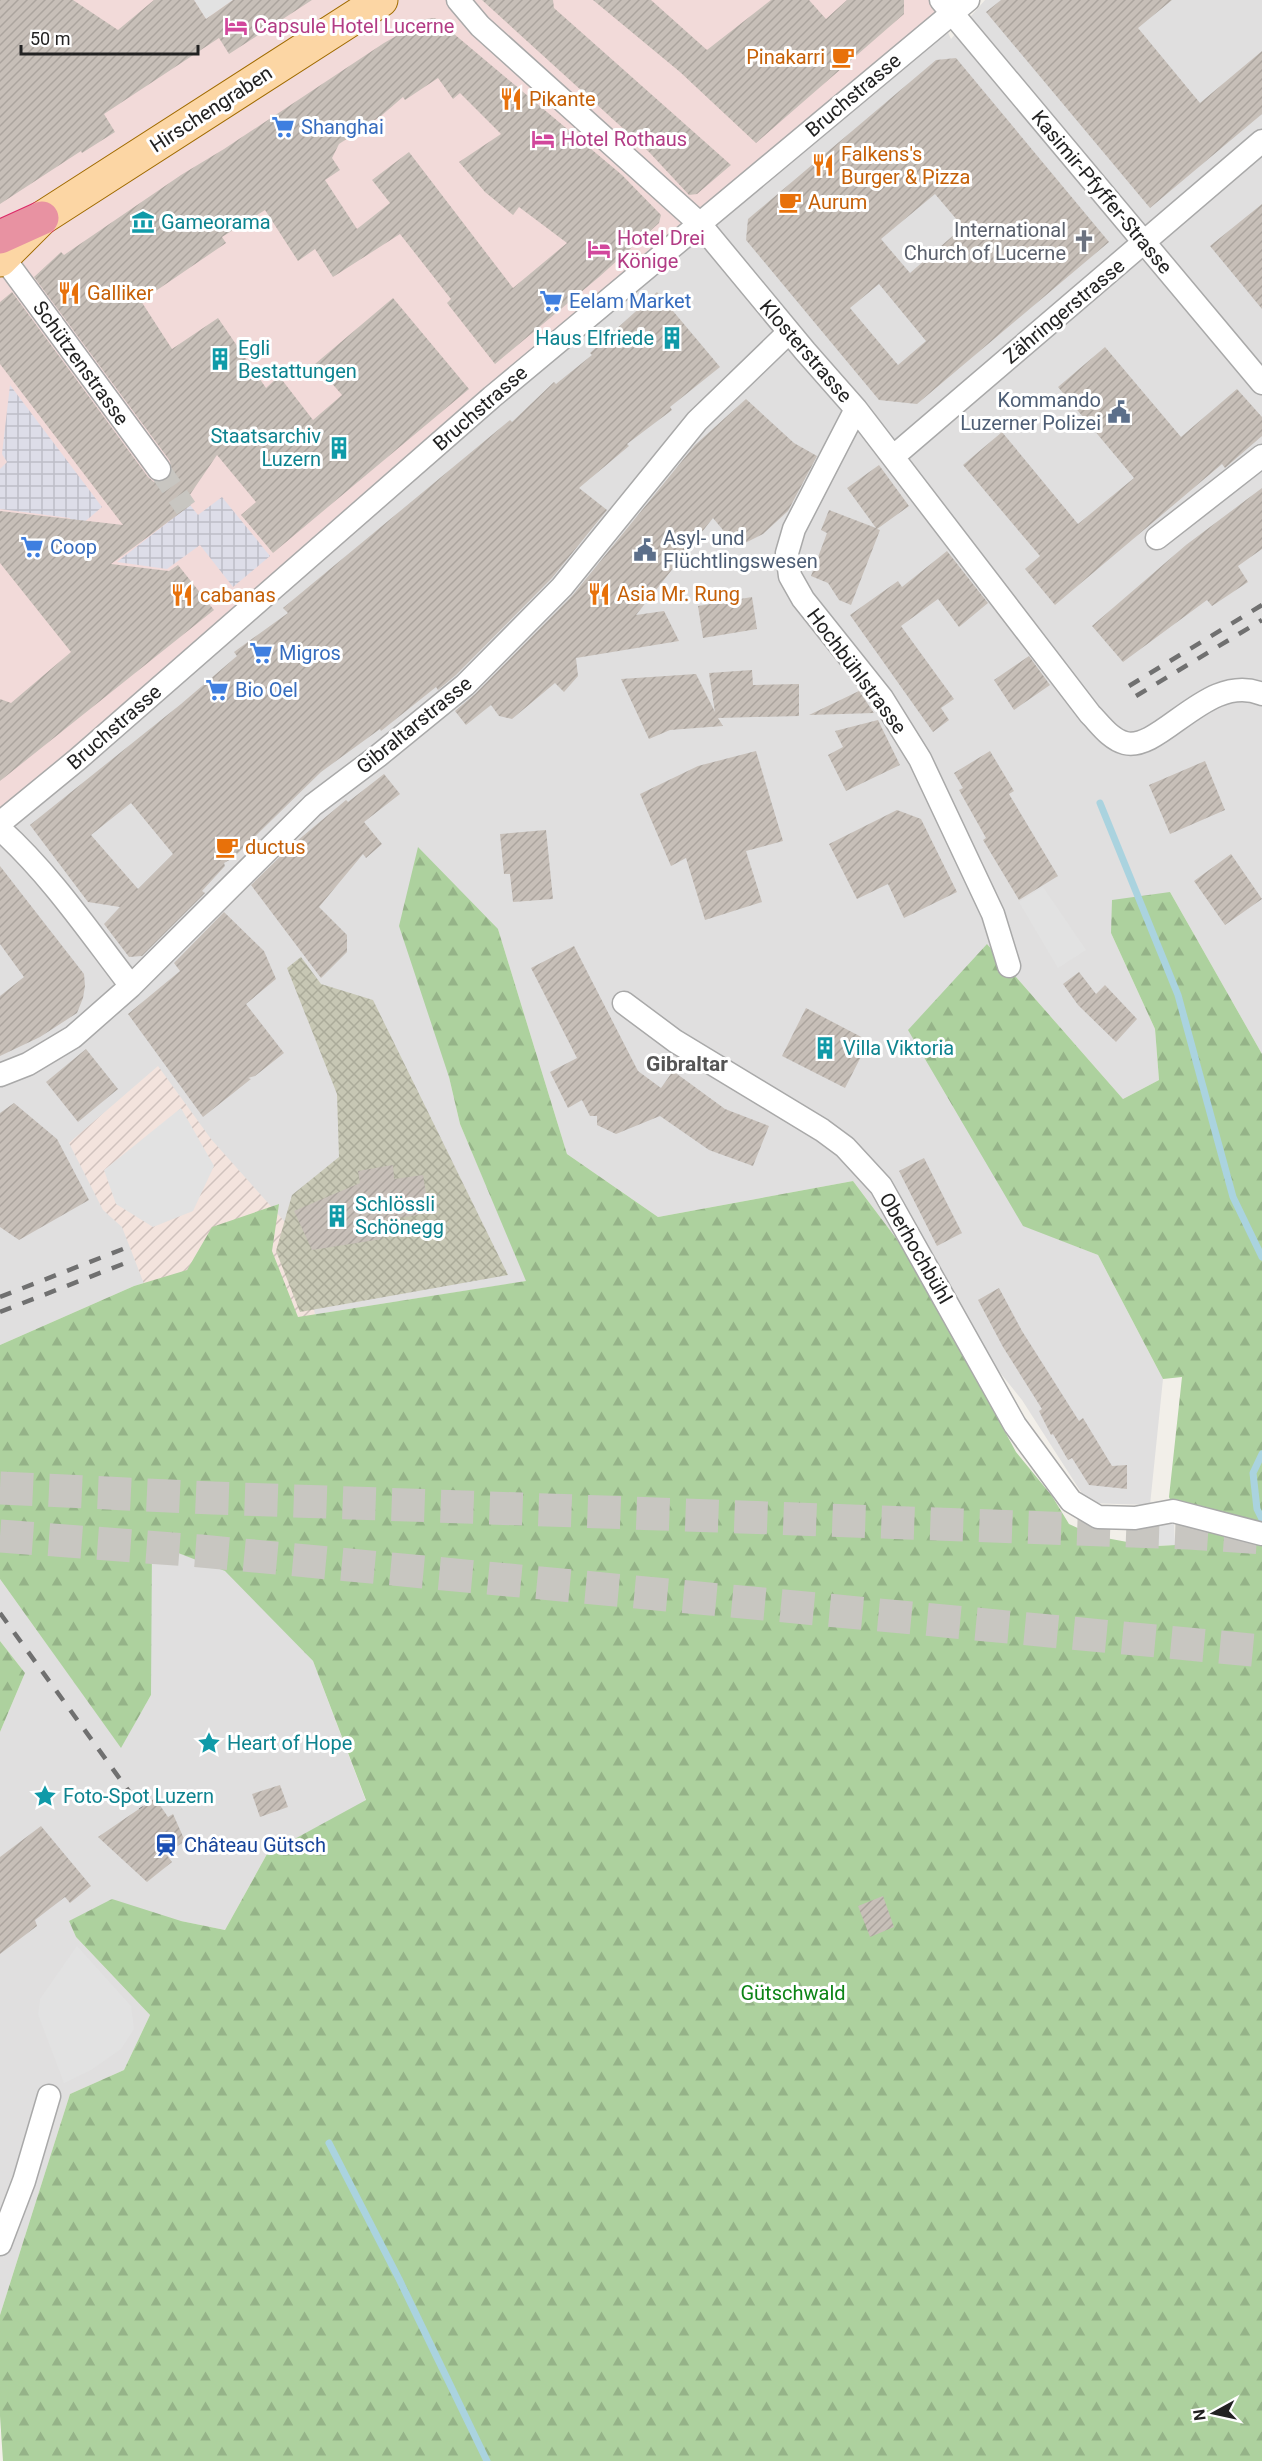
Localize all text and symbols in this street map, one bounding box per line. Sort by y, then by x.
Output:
hotel icon: Capsule Hotel Lucerne [223,13,249,39]
place label: Capsule Hotel Lucerne [254,14,454,38]
scale bar [21,18,198,56]
text: 50 m [30,28,70,49]
cafe icon: Pinakarri [830,44,856,70]
place label: Pinakarri [746,45,825,69]
street label: Bruchstrasse [800,48,906,142]
street label: Hirschengraben [145,61,277,157]
restaurant icon: Pikante [498,86,524,112]
place label: Pikante [529,87,596,111]
street label: Kasimir-Pfyffer-Strasse [1027,105,1177,279]
supermarket icon: Shanghai [270,114,296,140]
place label: Shanghai [301,115,384,139]
hotel icon: Hotel Rothaus [530,126,556,152]
place label: Hotel Rothaus [561,127,687,151]
place label: Falkens's Burger & Pizza [841,142,970,189]
restaurant icon: Falkens's Burger & Pizza [810,152,836,178]
cafe icon: Aurum [777,189,803,215]
place label: Aurum [808,190,867,214]
museum icon: Gameorama [130,209,156,235]
place label: Gameorama [161,210,271,234]
place label: International Church of Lucerne [904,218,1066,265]
place label: Hotel Drei Könige [617,226,705,273]
church icon: International Church of Lucerne [1071,228,1097,254]
hotel icon: Hotel Drei Könige [586,236,612,262]
street label: Zähringerstrasse [999,253,1129,369]
restaurant icon: Galliker [56,280,82,306]
place label: Galliker [87,281,154,305]
supermarket icon: Eelam Market [538,288,564,314]
place label: Eelam Market [569,289,691,313]
street label: Klosterstrasse [755,295,857,407]
street label: Schützenstrasse [28,296,134,430]
building icon: Haus Elfriede [659,325,685,351]
place label: Haus Elfriede [535,326,654,350]
place label: Egli Bestattungen [238,336,357,383]
building icon: Egli Bestattungen [207,346,233,372]
street label: Bruchstrasse [428,361,532,455]
place label: Kommando Luzerner Polizei [960,388,1101,435]
public building icon: Kommando Luzerner Polizei [1106,399,1132,425]
place label: Staatsarchiv Luzern [210,424,321,471]
building icon: Staatsarchiv Luzern [326,435,352,461]
place label: Asyl- und Flüchtlingswesen [663,526,818,573]
supermarket icon: Coop [19,534,45,560]
place label: Coop [50,535,97,559]
public building icon: Asyl- und Flüchtlingswesen [632,537,658,563]
restaurant icon: Asia Mr. Rung [586,581,612,607]
restaurant icon: cabanas [169,582,195,608]
place label: Asia Mr. Rung [617,582,740,606]
place label: cabanas [200,583,276,607]
street label: Hochbühlstrasse [802,604,912,738]
supermarket icon: Migros [248,640,274,666]
place label: Migros [279,641,341,665]
street label: Gibraltarstrasse [351,671,477,779]
supermarket icon: Bio Oel [204,677,230,703]
place label: Bio Oel [235,678,298,702]
street label: Bruchstrasse [62,680,166,774]
cafe icon: ductus [214,834,240,860]
place label: ductus [245,835,306,859]
building icon: Villa Viktoria [812,1035,838,1061]
place label: Villa Viktoria [843,1036,954,1060]
district label: Gibraltar [646,1052,728,1076]
street label: Oberhochbühl [875,1188,957,1308]
place label: Schlössli Schönegg [355,1192,444,1239]
building icon: Schlössli Schönegg [324,1203,350,1229]
place icon: Heart of Hope [196,1730,222,1756]
place label: Heart of Hope [227,1731,352,1755]
place icon: Foto-Spot Luzern [32,1783,58,1809]
place label: Foto-Spot Luzern [63,1784,214,1808]
station icon: Château Gütsch [153,1832,179,1858]
place label: Château Gütsch [184,1833,326,1857]
park label: Gütschwald [740,1981,846,2005]
north arrow [1184,2383,1244,2443]
text: N [1189,2408,1210,2422]

